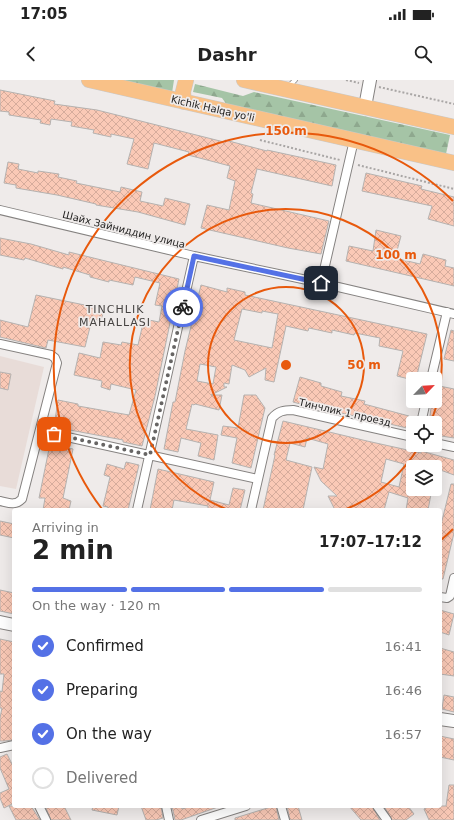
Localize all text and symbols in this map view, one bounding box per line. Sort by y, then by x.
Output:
text: 17:05 [20,5,68,23]
icon: back [20,43,42,65]
icon: search [412,43,434,65]
text: Dashr [197,44,257,65]
street label: Kichik Halqa yo'li [170,94,256,123]
text: 150 m [265,124,307,138]
street label: Шайх Зайниддин улица [61,209,186,250]
text: 100 m [375,248,417,262]
pin [304,266,338,300]
icon: home [310,272,332,294]
courier [163,287,203,327]
icon: bike [172,296,194,318]
district label: TINCHLIK MAHALLASI [79,303,151,329]
centre of rings [279,358,293,372]
text: 50 m [347,358,381,372]
north arrow [406,372,442,408]
map controls [406,372,442,496]
street label: Тинчлик 1 проезд [297,396,392,428]
button: locate [406,416,442,452]
pin [37,417,71,451]
icon: bag [43,423,65,445]
button: layers [406,460,442,496]
text: Arriving in [32,520,99,535]
text: 17:07–17:12 [319,533,422,551]
text: 2 min [32,535,114,565]
text: On the way · 120 m [32,598,160,613]
icon: check [32,635,54,657]
text: Confirmed [66,637,144,655]
text: 16:41 [385,639,422,654]
icon: check [32,679,54,701]
text: Preparing [66,681,138,699]
text: 16:46 [385,683,422,698]
icon: check [32,723,54,745]
text: On the way [66,725,152,743]
text: 16:57 [385,727,422,742]
text: Delivered [66,769,138,787]

